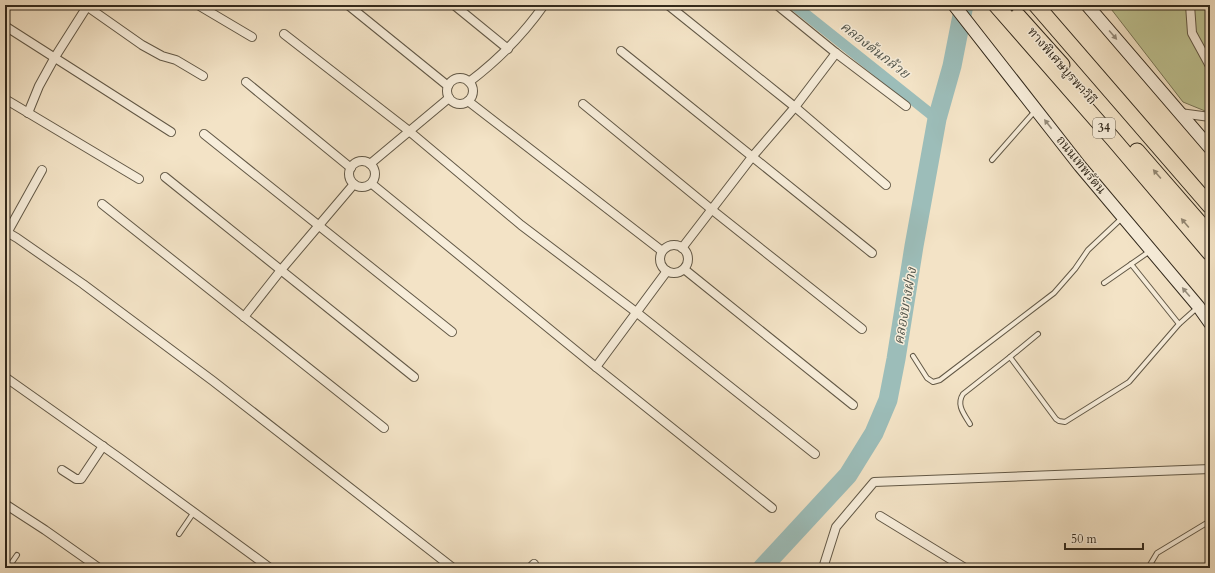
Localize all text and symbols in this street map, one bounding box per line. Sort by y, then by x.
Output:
water label: คลองต้นกล้วย [836,17,915,84]
street label: ทางพิเศษบูรพาวิถี [1023,23,1101,109]
one-way arrow [1108,29,1117,40]
road number: 34 [1093,118,1115,138]
one-way arrow [1043,119,1052,130]
street label: ถนนเทพรัตน [1052,132,1111,198]
one-way arrow [1152,169,1161,179]
one-way arrow [1180,218,1189,228]
water label: คลองบางฝาง [889,265,921,346]
one-way arrow [1182,287,1191,298]
scale bar [1065,525,1143,551]
text: 50 m [1071,531,1098,547]

